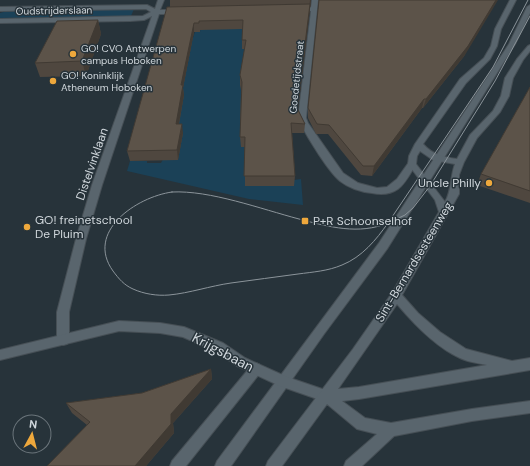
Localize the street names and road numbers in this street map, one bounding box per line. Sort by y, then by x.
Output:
street label: Oudstrijderslaan [16,3,93,18]
street label: Goedetijdstraat [286,40,307,114]
street label: Distelvinklaan [72,126,112,202]
street label: Sint-Bernardsesteenweg [372,199,456,325]
street label: Krijgsbaan [189,328,257,376]

